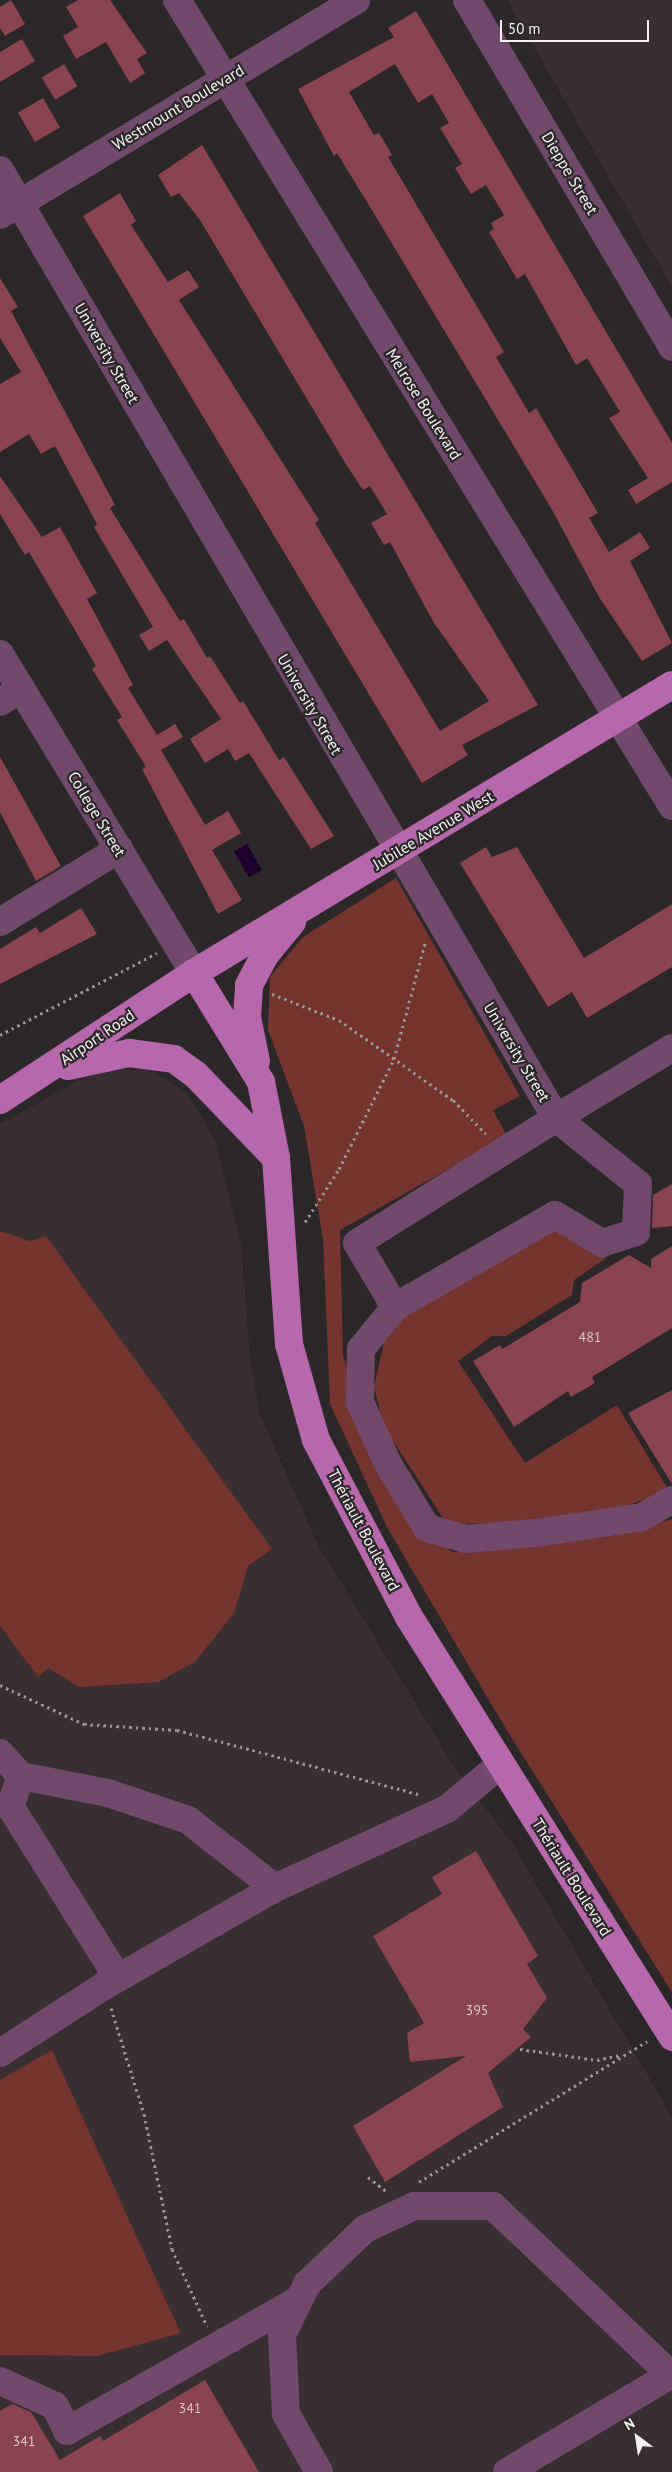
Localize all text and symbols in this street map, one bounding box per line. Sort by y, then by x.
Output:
scale bar [502,10,651,42]
text: 50 m [508,19,541,38]
street label: Westmount Boulevard [109,60,247,154]
street label: Dieppe Street [538,128,602,218]
street label: University Street [70,299,144,407]
street label: Melrose Boulevard [382,345,466,463]
street label: University Street [273,650,347,758]
street label: College Street [64,768,130,860]
street label: Jubilee Avenue West [369,786,497,874]
street label: University Street [480,998,554,1106]
street label: Airport Road [56,1005,138,1069]
house number: 481 [579,1329,601,1345]
street label: Thériault Boulevard [324,1466,404,1594]
street label: Thériault Boulevard [528,1815,616,1939]
house number: 395 [466,2002,488,2018]
house number: 341 [179,2400,201,2416]
north arrow [612,2412,662,2462]
text: N [621,2414,638,2434]
house number: 341 [13,2433,35,2449]

